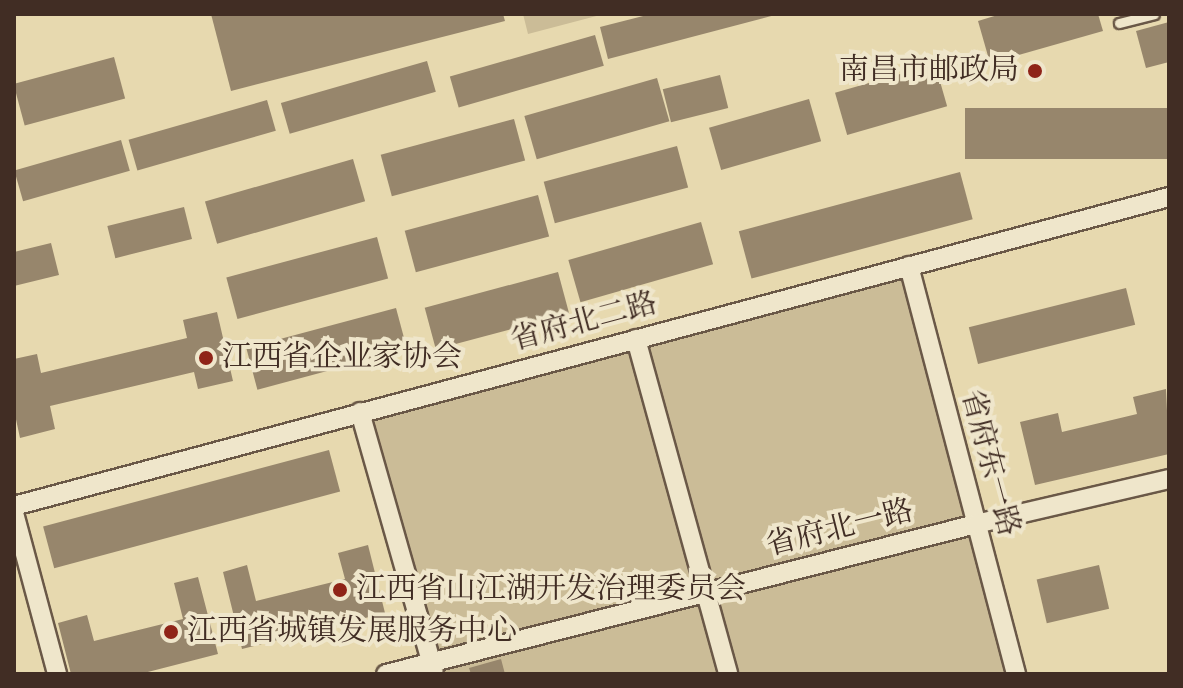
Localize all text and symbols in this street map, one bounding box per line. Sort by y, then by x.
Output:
place label: 南昌市邮政局 [839,53,1019,89]
marker: 南昌市邮政局 [1026,62,1044,80]
street label: 省府北二路 [507,286,661,360]
place label: 江西省企业家协会 [222,340,462,376]
marker: 江西省企业家协会 [197,349,215,367]
street label: 省府东一路 [952,386,1026,540]
street label: 省府北一路 [763,493,917,565]
place label: 江西省山江湖开发治理委员会 [356,572,746,608]
marker: 江西省山江湖开发治理委员会 [331,581,349,599]
place label: 江西省城镇发展服务中心 [187,614,517,650]
marker: 江西省城镇发展服务中心 [162,623,180,641]

